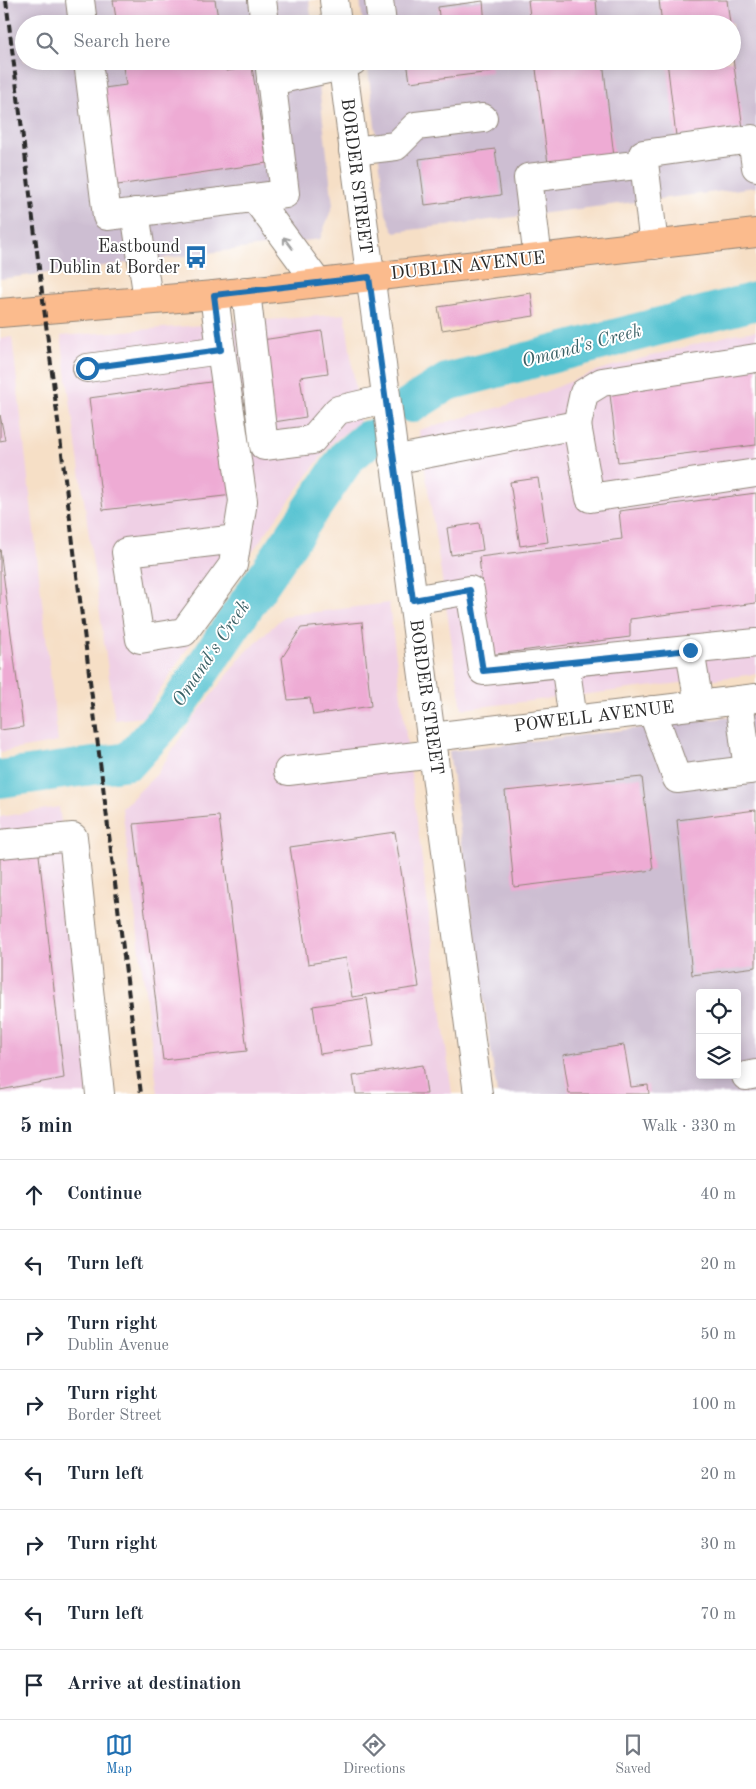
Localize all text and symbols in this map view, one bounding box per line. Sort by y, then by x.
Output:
search box [15,15,741,70]
icon: search [33,29,61,57]
text: Search here [73,33,170,52]
street label: BORDER STREET [338,97,374,255]
one-way arrow [283,237,294,250]
place label: Eastbound Dublin at Border [49,238,181,277]
bus stop icon: Eastbound Dublin at Border [183,244,209,270]
street label: DUBLIN AVENUE [390,249,546,283]
water label: Omand's Creek [520,322,644,372]
route start [76,357,99,380]
water label: Omand's Creek [170,597,254,711]
street label: BORDER STREET [406,618,446,776]
route end [679,639,702,662]
street label: POWELL AVENUE [513,698,675,736]
map controls [696,989,741,1079]
button: locate [696,989,741,1034]
button: layers [696,1034,741,1079]
text: 5 min [20,1116,73,1137]
text: Walk · 330 m [641,1119,736,1135]
icon: ahead [20,1181,48,1209]
text: Continue [67,1185,142,1204]
text: 40 m [700,1187,736,1203]
icon: left [20,1251,48,1279]
text: Turn left [67,1255,144,1274]
text: 20 m [700,1257,736,1273]
text: Turn right [67,1315,157,1334]
icon: right [20,1321,48,1349]
text: 50 m [700,1327,736,1343]
text: Dublin Avenue [67,1338,169,1354]
text: Turn right [67,1385,157,1404]
icon: right [20,1391,48,1419]
text: 100 m [691,1397,736,1413]
text: Border Street [67,1408,162,1424]
icon: left [20,1461,48,1489]
text: Turn left [67,1465,144,1484]
text: 20 m [700,1467,736,1483]
icon: right [20,1531,48,1559]
text: Turn right [67,1535,157,1554]
text: 30 m [700,1537,736,1553]
icon: left [20,1601,48,1629]
text: Turn left [67,1605,144,1624]
text: 70 m [700,1607,736,1623]
icon: arrive [20,1671,48,1699]
text: Arrive at destination [67,1675,241,1694]
tab: Map [105,1731,133,1778]
tab: Directions [343,1731,405,1778]
tab: Saved [615,1731,651,1778]

